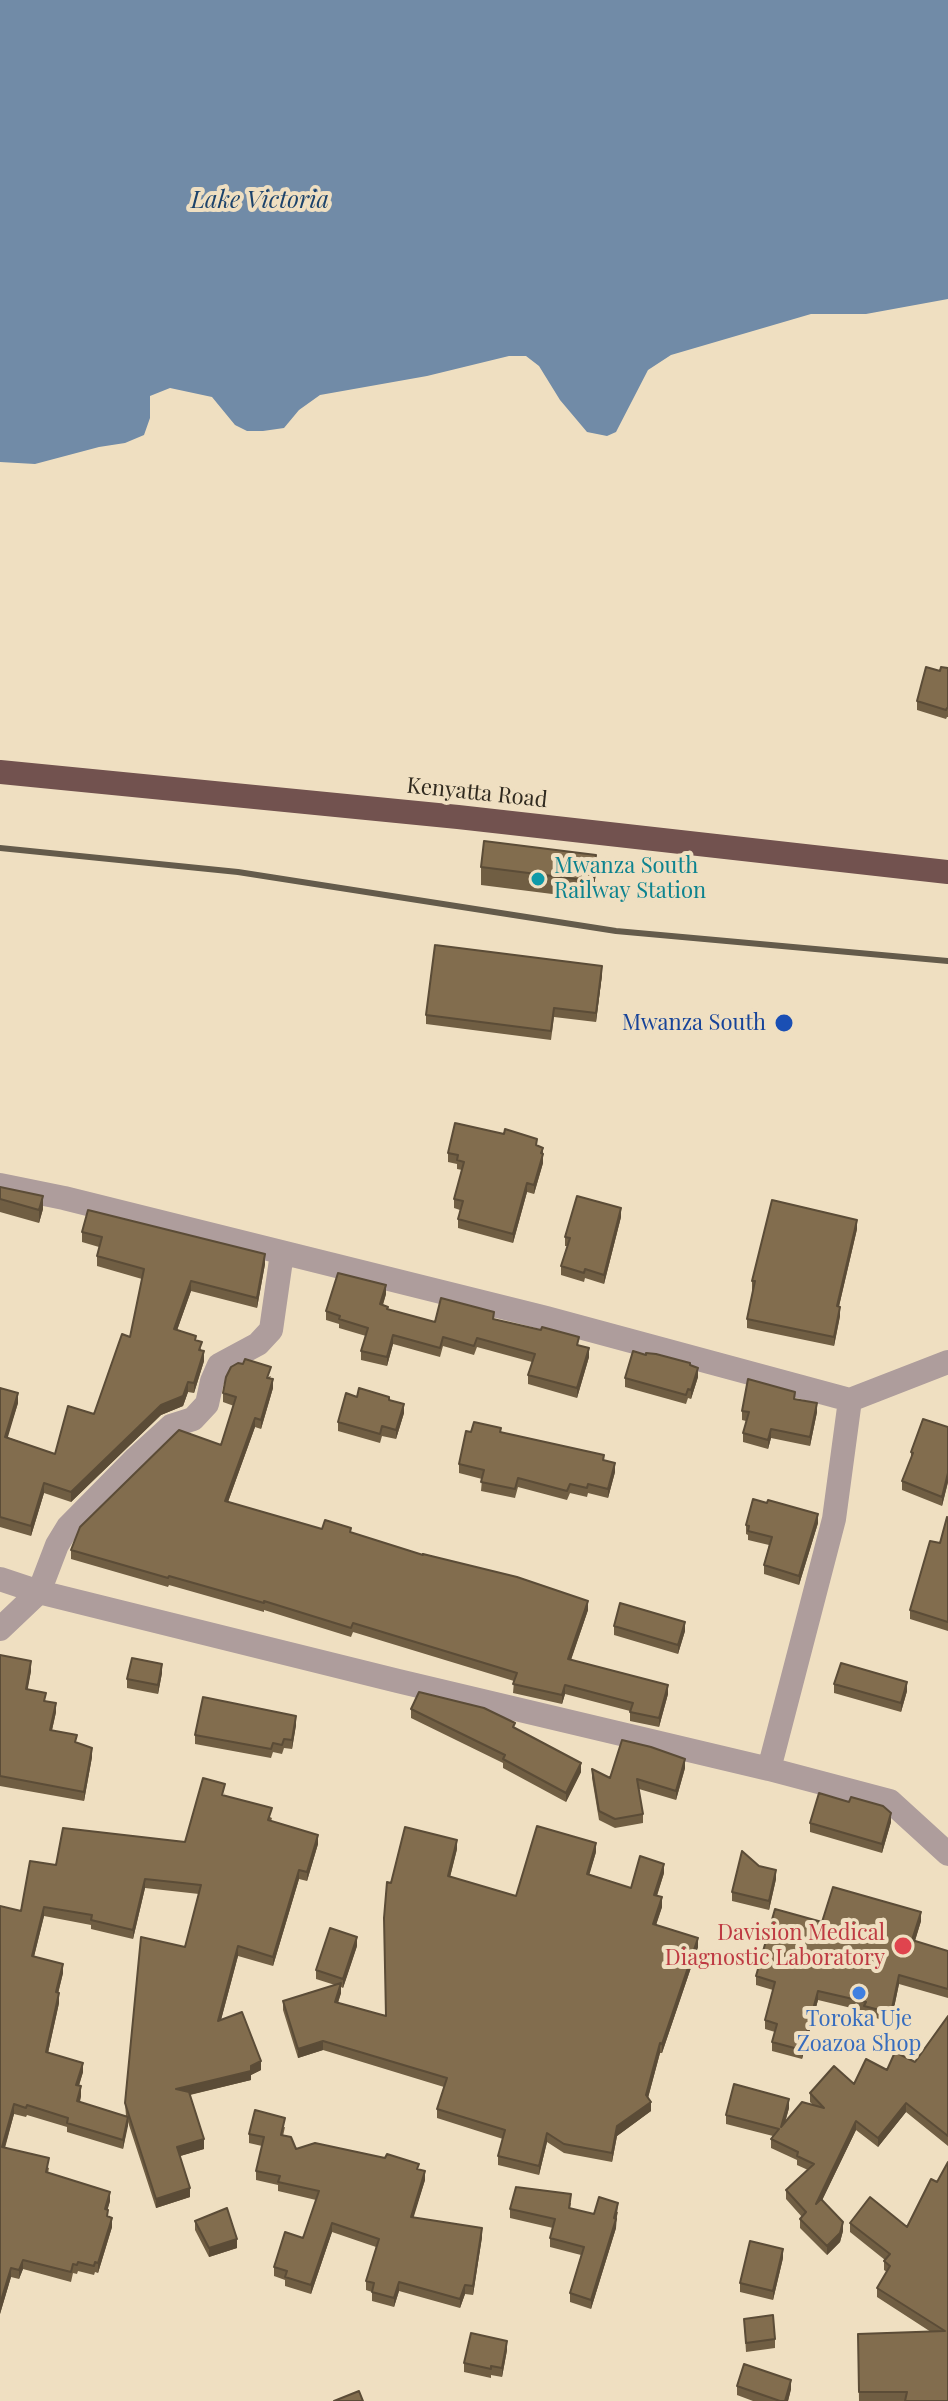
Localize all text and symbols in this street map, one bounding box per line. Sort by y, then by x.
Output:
water label: Lake Victoria [191,187,329,215]
street label: Kenyatta Road [405,772,549,814]
place label: Mwanza South Railway Station [554,853,706,904]
marker: Mwanza South Railway Station [529,870,547,888]
place label: Mwanza South [622,1010,766,1036]
marker: Mwanza South [773,1012,795,1034]
place label: Davision Medical Diagnostic Laboratory [665,1920,885,1972]
marker: Davision Medical Diagnostic Laboratory [892,1935,914,1957]
marker: Toroka Uje Zoazoa Shop [850,1984,868,2002]
place label: Toroka Uje Zoazoa Shop [797,2006,921,2058]

